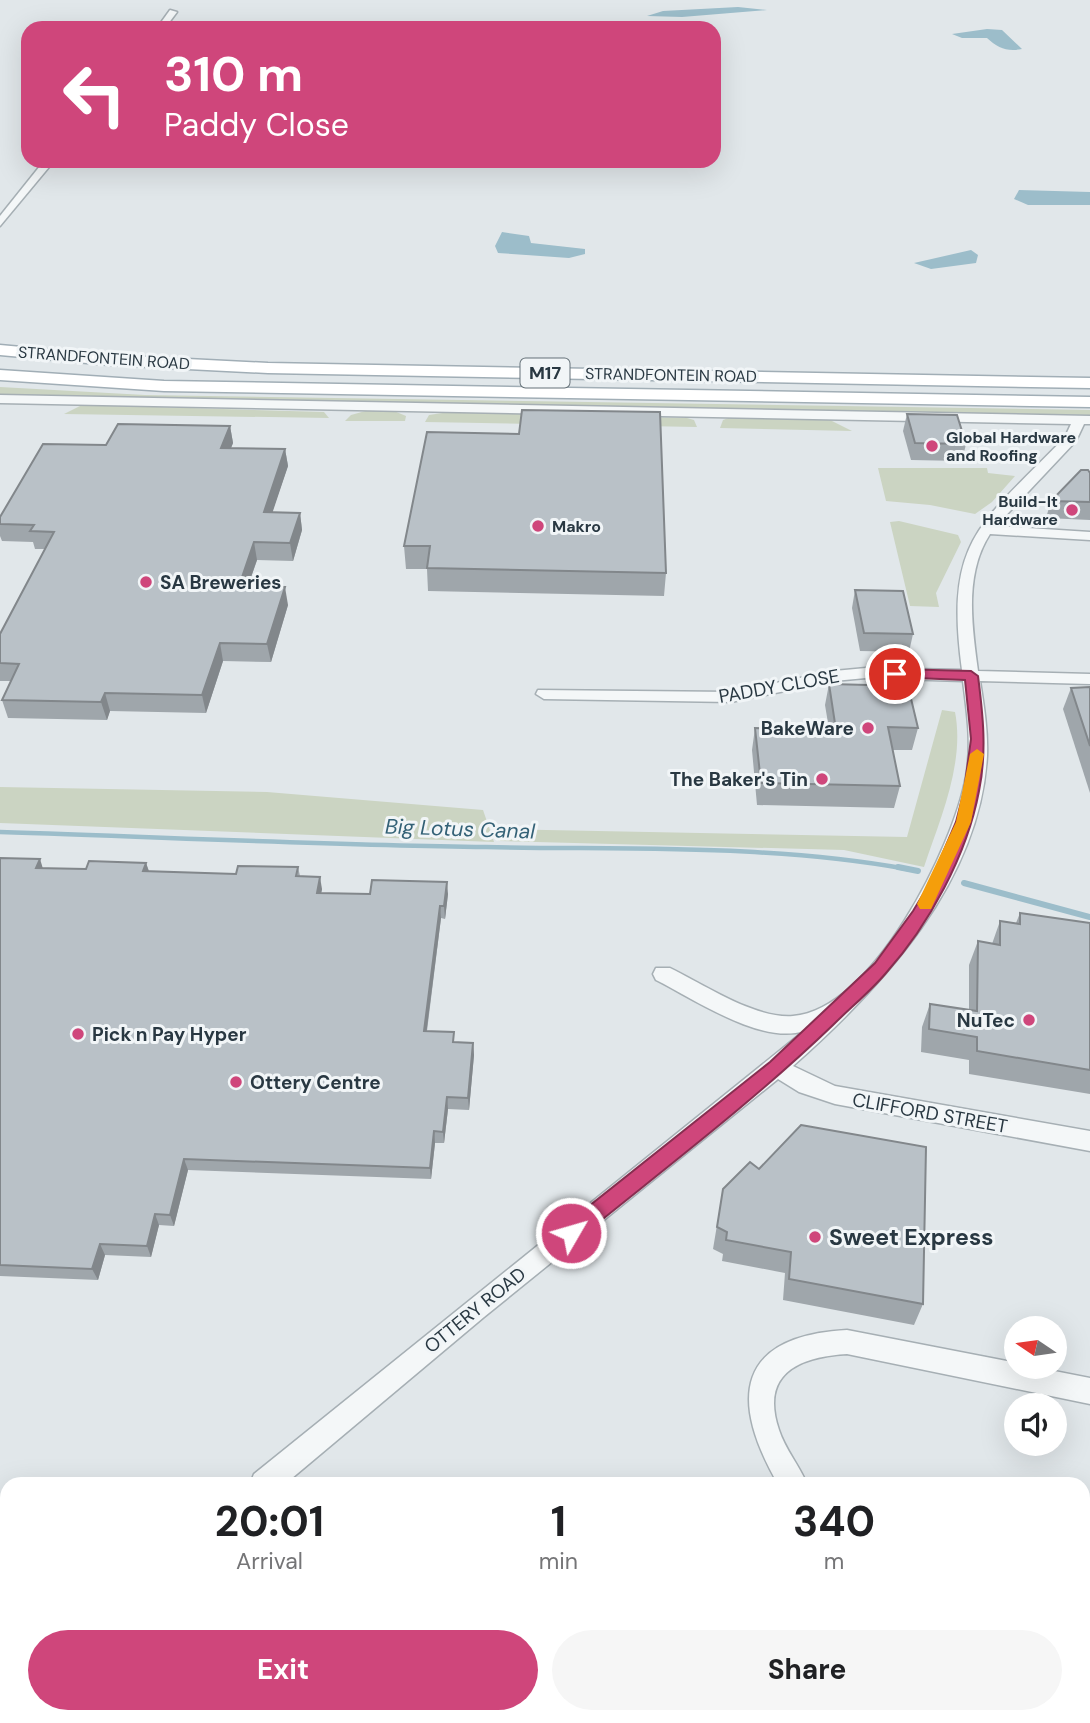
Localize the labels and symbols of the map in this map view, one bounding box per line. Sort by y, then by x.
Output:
street label: STRANDFONTEIN ROAD [17,342,191,374]
road number: M17 [520,358,570,388]
street label: STRANDFONTEIN ROAD [585,363,757,387]
place label: Global Hardware and Roofing [946,427,1076,466]
marker: Global Hardware and Roofing [924,438,940,454]
place label: Build-It Hardware [982,491,1058,530]
marker: Build-It Hardware [1064,502,1080,518]
place label: Makro [552,516,601,537]
marker: Makro [530,518,546,534]
place label: SA Breweries [160,570,281,595]
marker: SA Breweries [138,574,154,590]
pin [865,644,925,704]
street label: PADDY CLOSE [717,663,841,709]
place label: BakeWare [761,716,854,741]
marker: BakeWare [860,720,876,736]
place label: The Baker's Tin [670,767,808,792]
marker: The Baker's Tin [814,771,830,787]
water label: Big Lotus Canal [385,812,536,846]
place label: NuTec [957,1008,1015,1033]
marker: NuTec [1021,1012,1037,1028]
place label: Pick n Pay Hyper [92,1022,247,1047]
marker: Pick n Pay Hyper [70,1026,86,1042]
place label: Ottery Centre [250,1070,381,1095]
marker: Ottery Centre [228,1074,244,1090]
street label: CLIFFORD STREET [850,1087,1010,1139]
position arrow [534,1196,608,1270]
place label: Sweet Express [829,1222,993,1252]
marker: Sweet Express [807,1229,823,1245]
street label: OTTERY ROAD [419,1261,531,1359]
north arrow [1004,1316,1068,1379]

